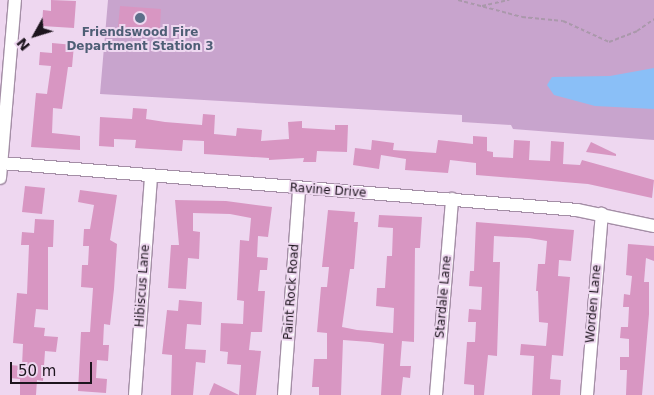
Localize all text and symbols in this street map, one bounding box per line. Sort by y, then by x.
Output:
north arrow [10,10,60,60]
marker: Friendswood Fire Department Station 3 [134,12,146,24]
place label: Friendswood Fire Department Station 3 [66,26,214,54]
text: N [13,35,33,54]
street label: Ravine Drive [289,181,367,201]
street label: Hibiscus Lane [133,244,153,328]
street label: Paint Rock Road [281,244,303,340]
street label: Stardale Lane [433,255,455,339]
street label: Worden Lane [583,264,605,344]
scale bar [12,352,95,384]
text: 50 m [18,362,56,380]

